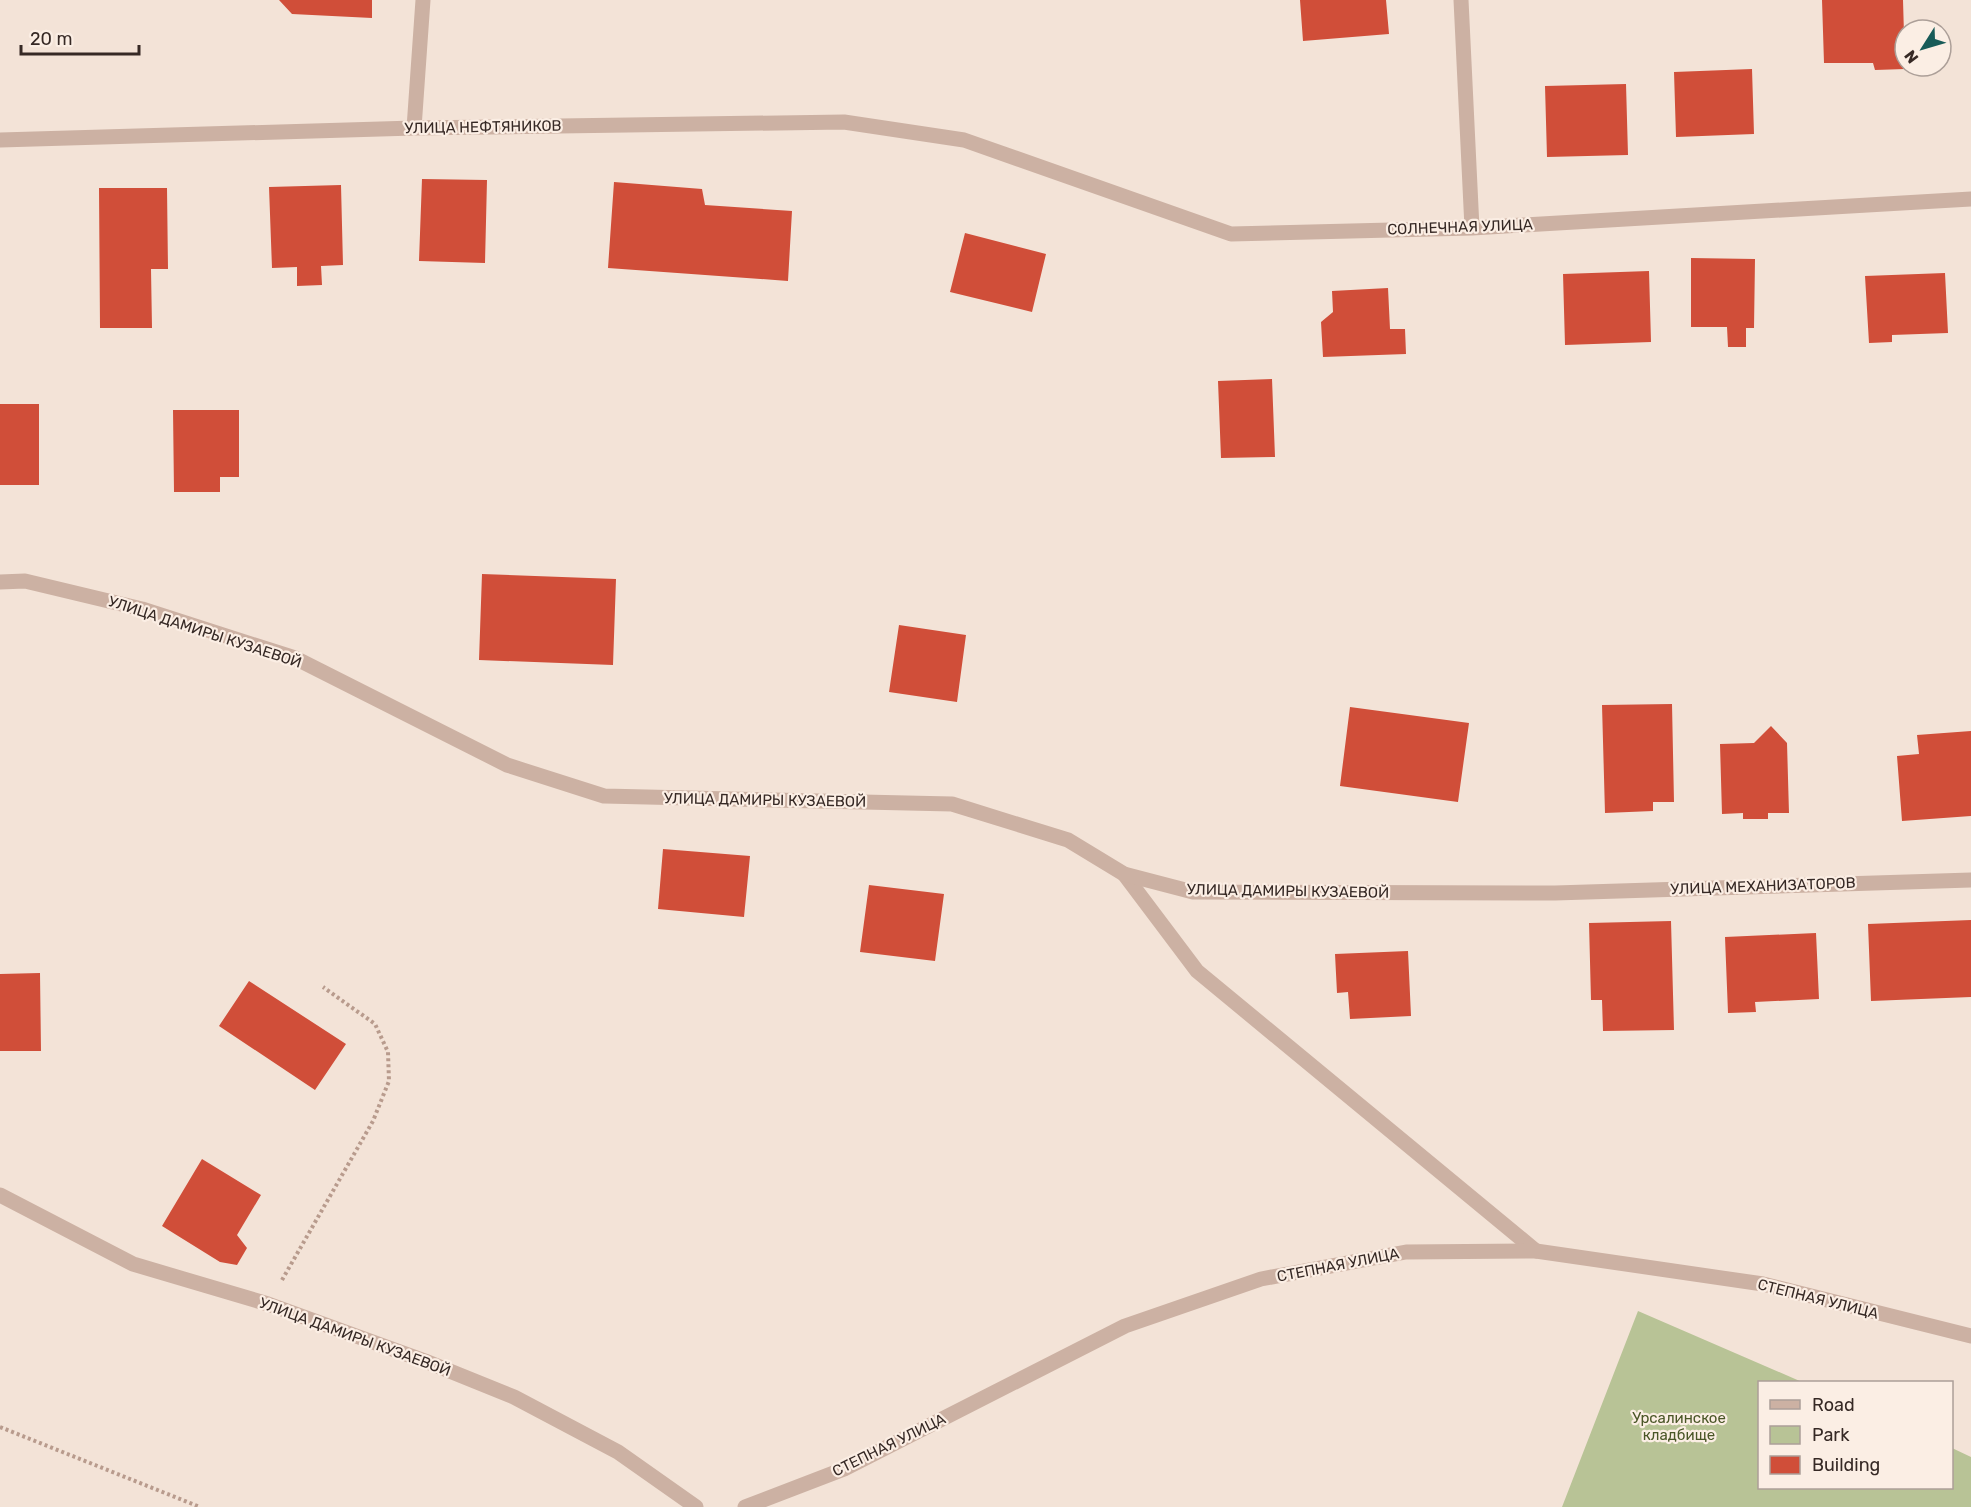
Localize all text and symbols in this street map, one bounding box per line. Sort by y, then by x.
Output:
scale bar [21,18,140,56]
north arrow [1893,18,1953,78]
text: 20 m [30,28,72,50]
text: N [1900,46,1922,67]
street label: УЛИЦА НЕФТЯНИКОВ [404,117,562,137]
street label: СОЛНЕЧНАЯ УЛИЦА [1387,215,1533,239]
street label: УЛИЦА ДАМИРЫ КУЗАЕВОЙ [106,592,304,672]
street label: УЛИЦА ДАМИРЫ КУЗАЕВОЙ [664,789,866,811]
street label: УЛИЦА МЕХАНИЗАТОРОВ [1670,874,1856,898]
street label: УЛИЦА ДАМИРЫ КУЗАЕВОЙ [1187,880,1389,902]
street label: СТЕПНАЯ УЛИЦА [1275,1244,1401,1286]
street label: СТЕПНАЯ УЛИЦА [1756,1275,1880,1323]
street label: УЛИЦА ДАМИРЫ КУЗАЕВОЙ [257,1294,453,1380]
legend [1758,1381,1953,1489]
text: Road [1812,1394,1855,1416]
park label: Урсалинское кладбище [1632,1409,1726,1444]
street label: СТЕПНАЯ УЛИЦА [829,1410,949,1480]
text: Park [1812,1424,1850,1446]
text: Building [1812,1454,1880,1476]

